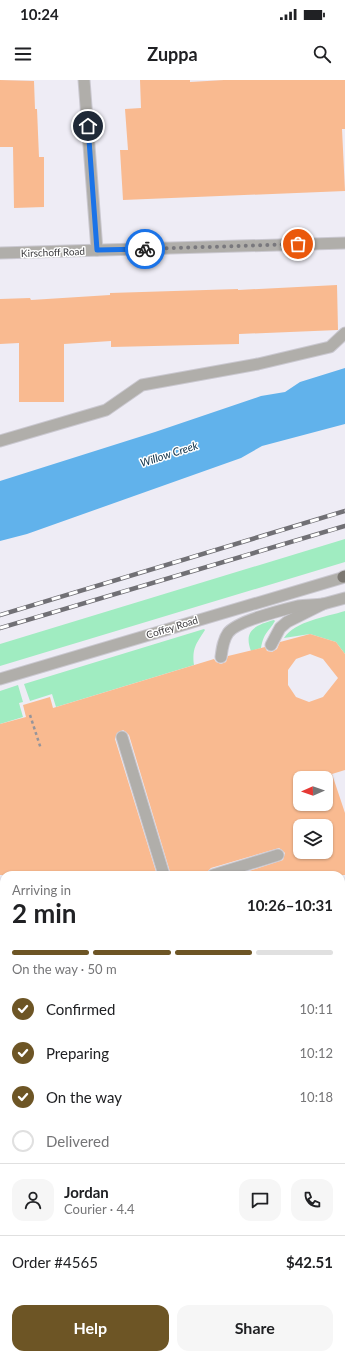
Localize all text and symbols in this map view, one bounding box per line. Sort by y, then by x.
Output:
text: 10:24 [20,5,59,23]
icon: menu [12,43,34,65]
text: Zuppa [147,43,198,65]
icon: search [311,43,333,65]
pin [71,109,105,143]
icon: home [77,115,99,137]
pin [281,227,315,261]
courier [125,229,165,269]
icon: bag [287,233,309,255]
icon: bike [134,238,156,260]
street label: Kirschoff Road [21,245,85,259]
water label: Willow Creek [138,438,200,469]
street label: Coffey Road [145,613,199,641]
north arrow [293,771,333,811]
map controls [293,771,333,859]
button: layers [293,819,333,859]
text: Arriving in [12,882,71,898]
text: 10:26–10:31 [247,896,333,914]
text: 2 min [12,897,76,929]
text: On the way · 50 m [12,961,117,977]
icon: check [12,998,34,1020]
text: Confirmed [46,1000,115,1018]
text: 10:11 [300,1001,333,1017]
icon: check [12,1042,34,1064]
text: Preparing [46,1044,109,1062]
text: 10:12 [300,1045,333,1061]
icon: check [12,1086,34,1108]
text: On the way [46,1088,122,1106]
text: 10:18 [300,1089,333,1105]
text: Delivered [46,1132,109,1150]
button: person [12,1179,54,1221]
button: chat [239,1179,281,1221]
button: phone [291,1179,333,1221]
text: Jordan [64,1183,109,1201]
text: Courier · 4.4 [64,1201,135,1217]
text: Order #4565 [12,1253,98,1271]
text: $42.51 [286,1253,333,1271]
button: Help [12,1305,169,1351]
button: Share [177,1305,333,1351]

